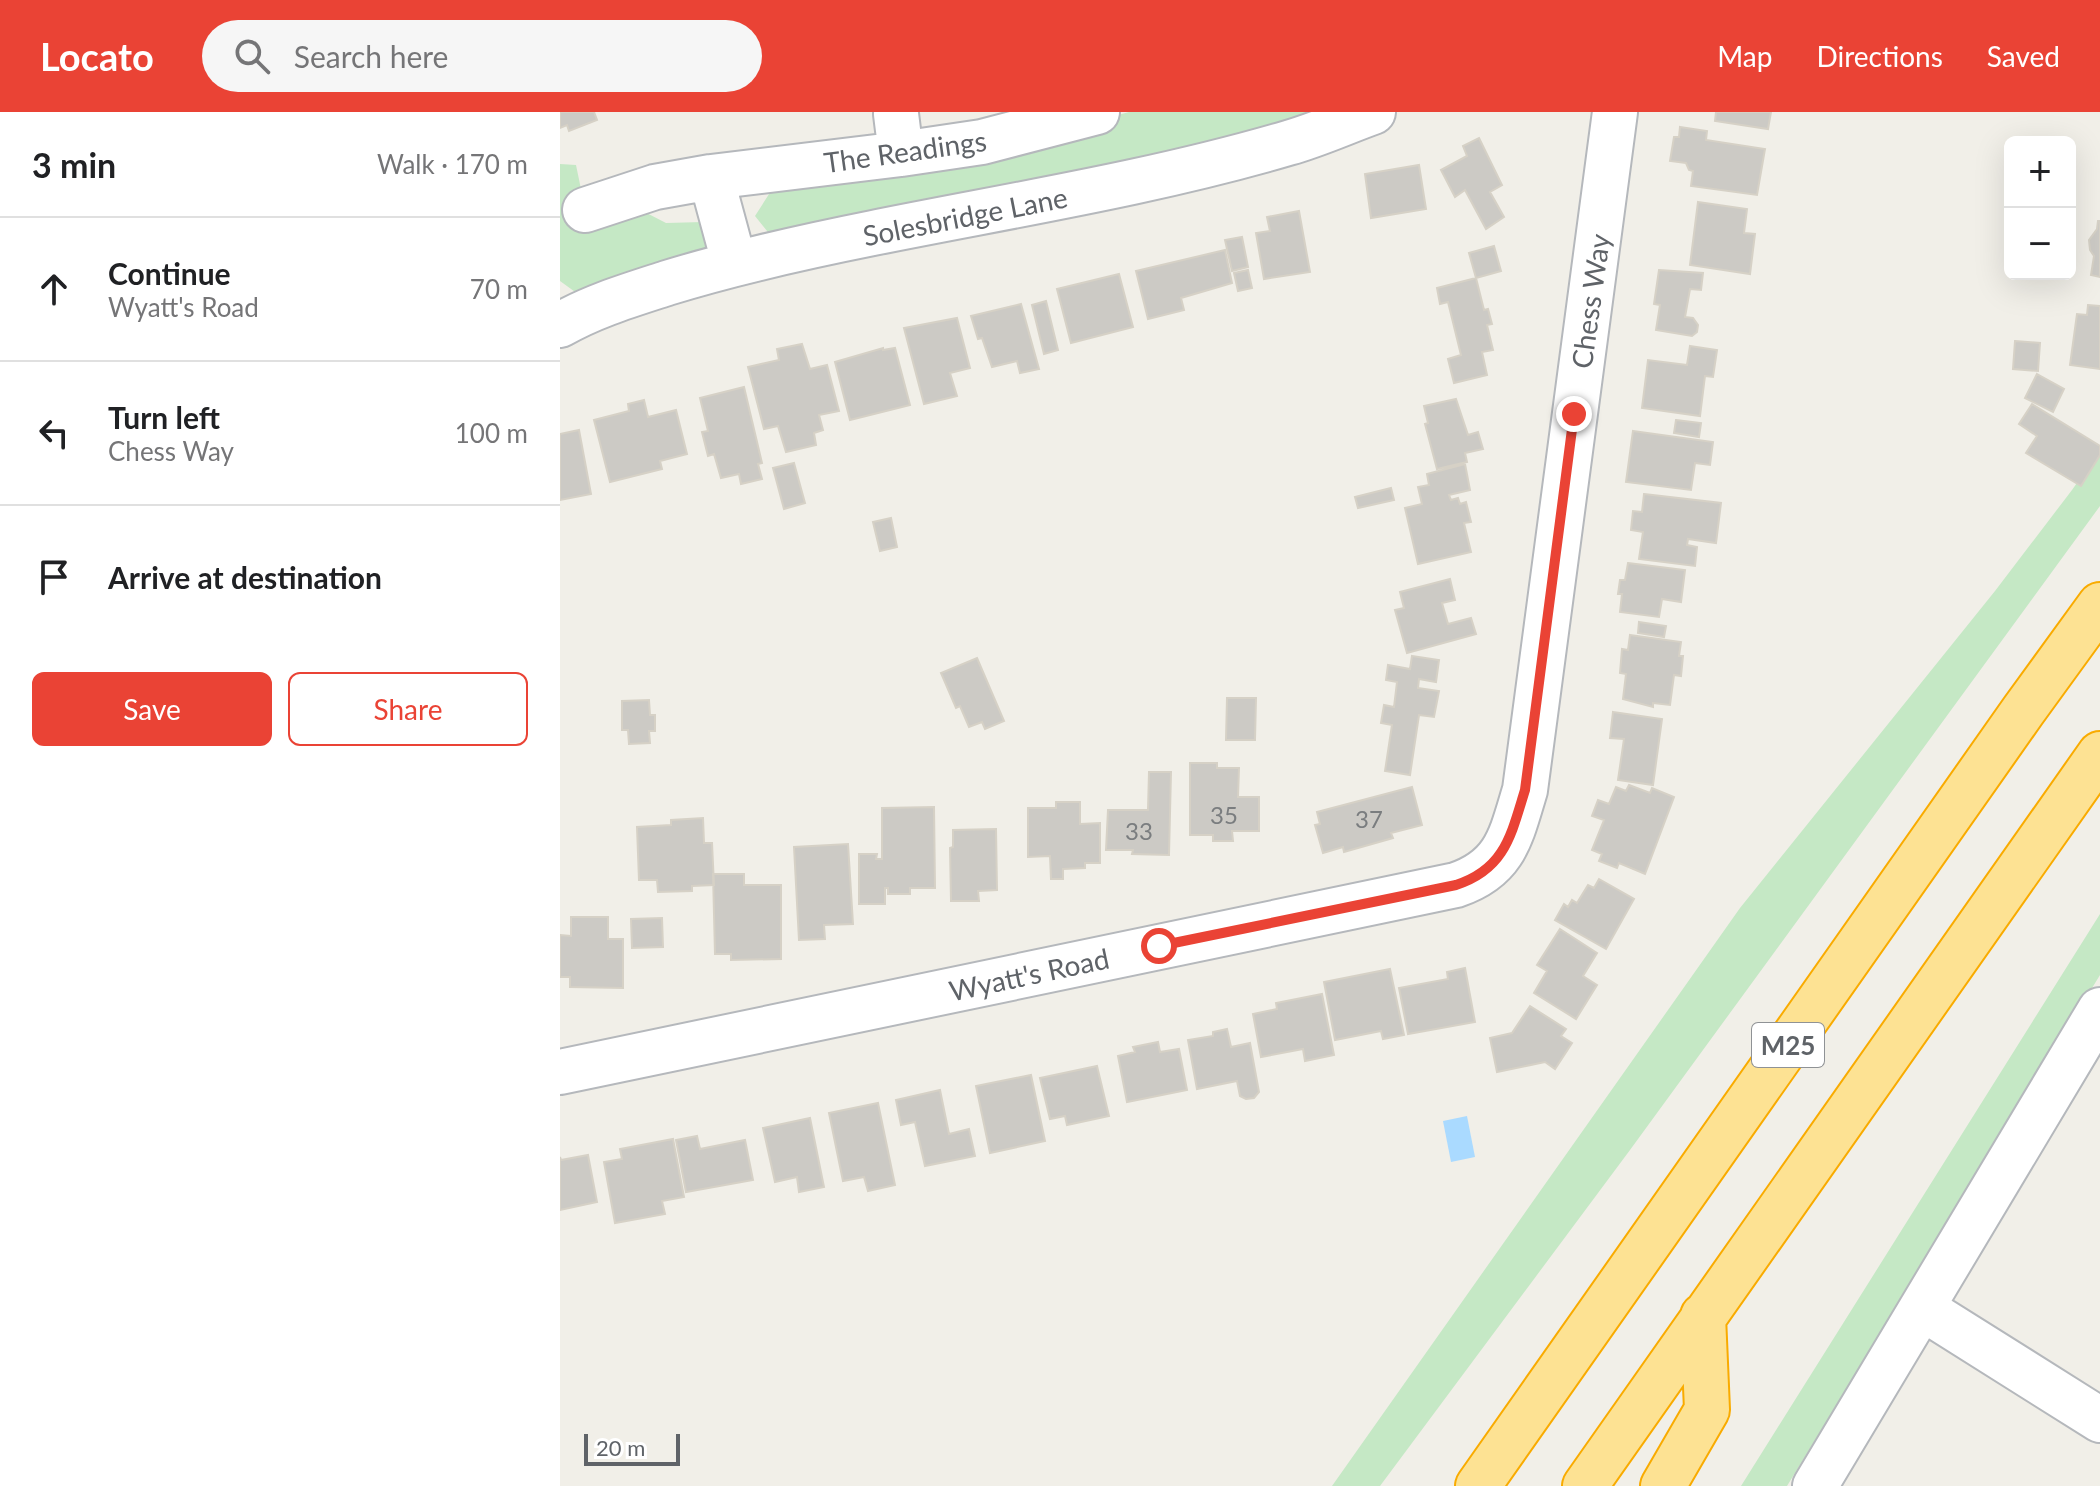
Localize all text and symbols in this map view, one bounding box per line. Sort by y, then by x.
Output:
search box [202,20,762,92]
text: Locato [40,33,154,79]
icon: search [230,34,274,78]
text: Search here [294,38,448,74]
text: Map [1717,39,1772,73]
text: Directions [1816,39,1943,73]
text: Saved [1987,39,2060,73]
street label: The Readings [821,123,989,179]
map controls [2004,136,2076,280]
button: + [2004,136,2076,208]
text: 3 min [32,144,116,185]
text: Walk · 170 m [377,148,528,180]
street label: Solesbridge Lane [860,179,1070,253]
button: − [2004,208,2076,280]
street label: Chess Way [1564,231,1616,370]
text: Continue [108,255,231,291]
icon: ahead [32,267,76,311]
text: 70 m [470,273,528,305]
text: Wyatt's Road [108,291,259,323]
route end [1556,396,1592,432]
text: Turn left [108,399,220,435]
icon: left [32,411,76,455]
text: 100 m [455,417,528,449]
text: Chess Way [108,435,234,467]
icon: arrive [32,555,76,599]
text: Arrive at destination [108,559,382,595]
button: Save [32,672,272,746]
button: Share [288,672,528,746]
house number: 35 [1210,800,1238,829]
house number: 37 [1355,804,1383,833]
house number: 33 [1125,816,1153,845]
route start [1141,928,1177,964]
street label: Wyatt's Road [946,940,1112,1008]
road number: M25 [1752,1023,1824,1067]
scale bar [584,1430,680,1466]
text: 20 m [596,1434,645,1461]

